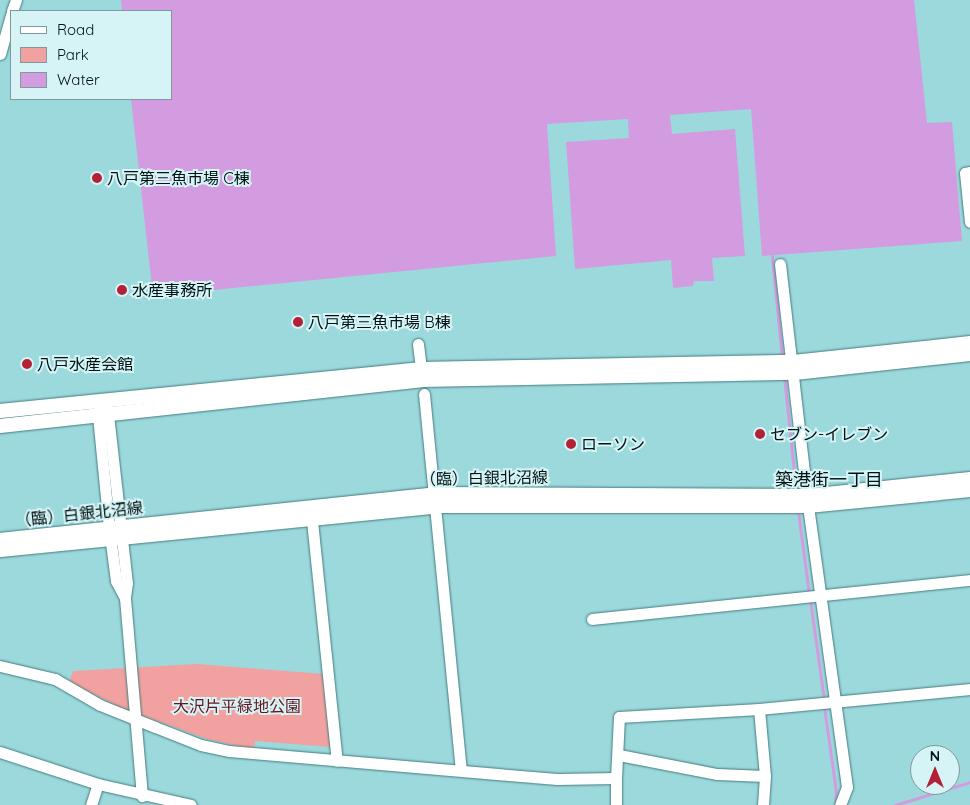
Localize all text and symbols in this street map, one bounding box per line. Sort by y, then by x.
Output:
legend [10,10,172,100]
text: Road [57,20,94,39]
text: Park [57,45,89,64]
text: Water [57,70,100,89]
place label: 八戸第三魚市場 C棟 [107,168,250,188]
marker: 八戸第三魚市場 C棟 [91,172,103,184]
place label: 水産事務所 [132,280,212,300]
marker: 水産事務所 [116,284,128,296]
place label: 八戸第三魚市場 B棟 [308,312,451,332]
marker: 八戸第三魚市場 B棟 [292,316,304,328]
place label: 八戸水産会館 [37,354,133,374]
marker: 八戸水産会館 [21,358,33,370]
place label: セブン-イレブン [770,424,888,444]
marker: セブン-イレブン [754,428,766,440]
place label: ローソン [581,434,645,454]
marker: ローソン [565,438,577,450]
street label: （臨）白銀北沼線 [420,467,548,489]
district label: 築港街一丁目 [775,469,883,491]
street label: （臨）白銀北沼線 [14,498,144,530]
park label: 大沢片平緑地公園 [173,696,301,716]
north arrow [910,745,960,795]
text: N [930,747,940,765]

